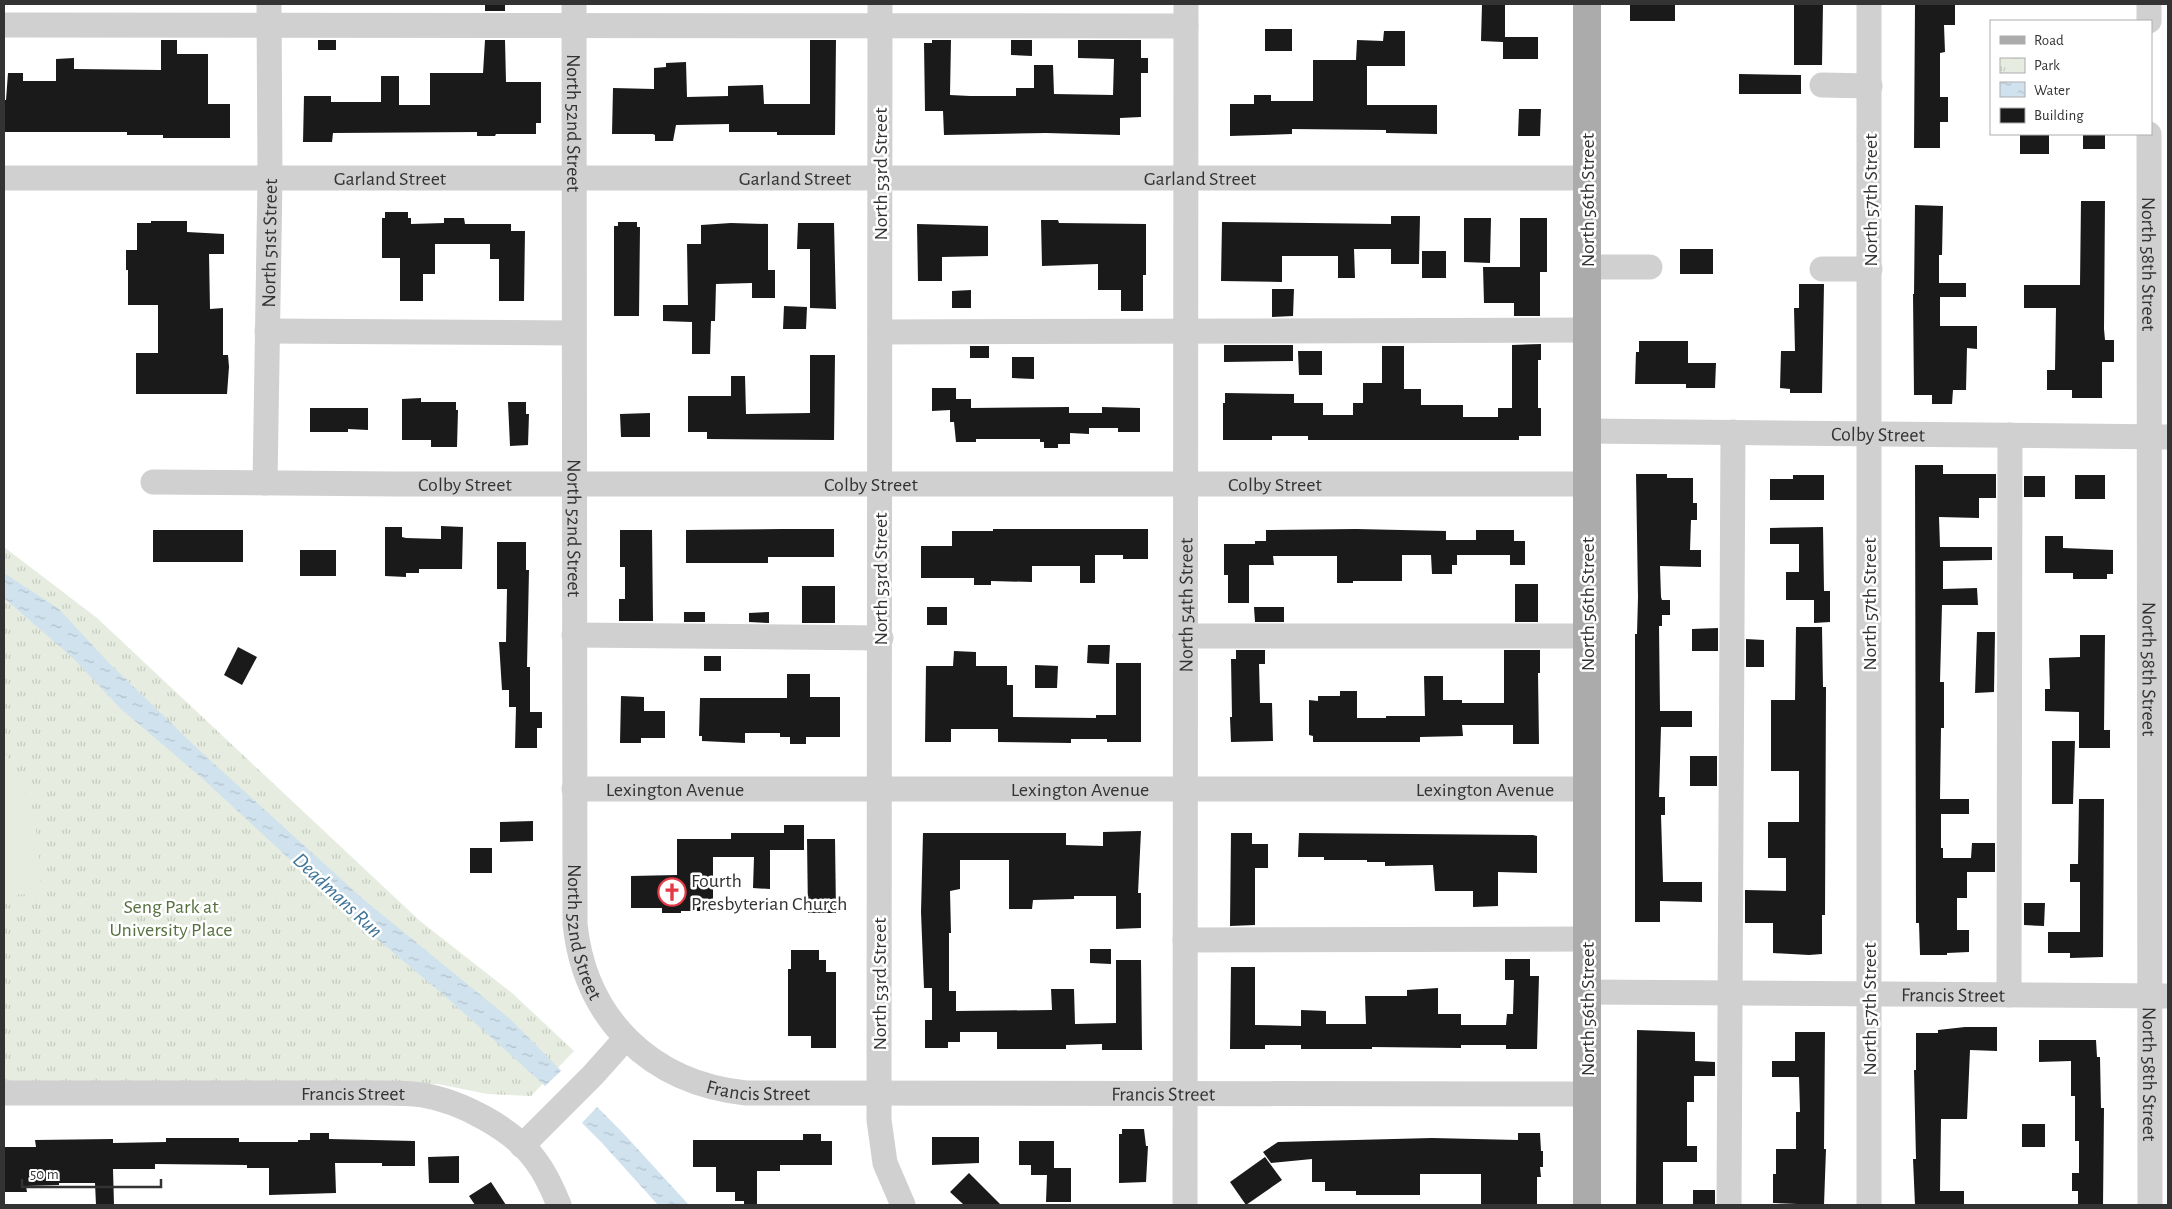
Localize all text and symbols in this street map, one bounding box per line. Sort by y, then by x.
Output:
legend [1990,20,2152,135]
text: Road [2034,33,2064,48]
street label: North 52nd Street [563,54,583,193]
text: Park [2034,58,2060,73]
text: Water [2034,83,2070,98]
street label: North 53rd Street [871,107,891,241]
text: Building [2034,108,2084,123]
street label: North 56th Street [1578,132,1598,267]
street label: North 57th Street [1861,133,1881,267]
street label: Garland Street [334,169,447,189]
street label: Garland Street [739,169,852,189]
street label: Garland Street [1144,169,1257,189]
street label: North 51st Street [259,178,281,308]
street label: North 58th Street [2138,197,2158,332]
street label: Colby Street [1831,425,1926,445]
street label: North 52nd Street [563,459,584,598]
street label: Colby Street [418,475,512,495]
street label: Colby Street [824,475,918,495]
street label: Colby Street [1228,475,1322,495]
street label: North 53rd Street [871,512,891,646]
street label: North 56th Street [1578,536,1598,671]
street label: North 54th Street [1176,537,1197,672]
street label: North 57th Street [1860,537,1880,671]
street label: North 58th Street [2138,602,2159,737]
street label: Lexington Avenue [606,780,744,800]
street label: Lexington Avenue [1011,780,1149,800]
street label: Lexington Avenue [1416,780,1554,800]
water label: Deadmans Run [289,849,386,942]
street label: North 52nd Street [564,864,605,1004]
place label: Fourth Presbyterian Church [691,871,847,914]
church icon: Fourth Presbyterian Church [657,877,687,907]
park label: Seng Park at University Place [109,897,233,940]
street label: North 53rd Street [870,917,890,1051]
street label: North 56th Street [1578,941,1598,1076]
street label: North 57th Street [1860,942,1880,1076]
street label: Francis Street [1901,985,2006,1006]
street label: North 58th Street [2139,1007,2159,1142]
street label: Francis Street [704,1077,811,1104]
street label: Francis Street [301,1084,406,1104]
street label: Francis Street [1111,1084,1216,1105]
scale bar [22,1156,161,1188]
text: 50 m [30,1167,59,1182]

